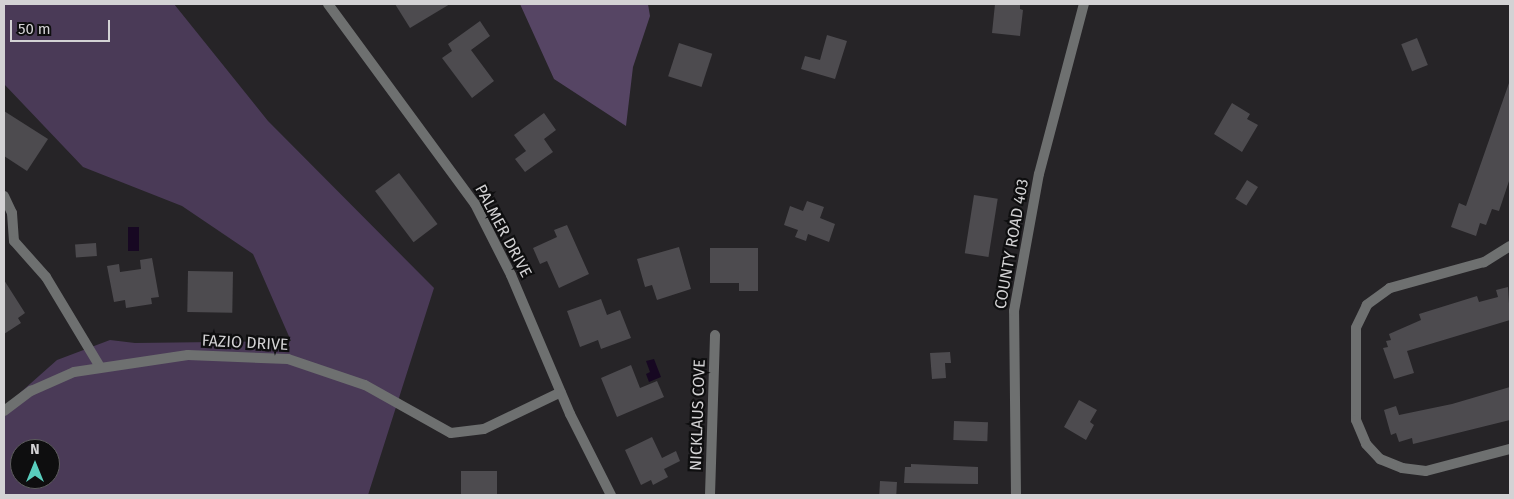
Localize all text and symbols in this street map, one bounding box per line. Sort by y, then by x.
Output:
scale bar [12,10,112,42]
text: 50 m [18,20,51,38]
street label: COUNTY ROAD 403 [991,177,1033,311]
street label: PALMER DRIVE [470,181,536,281]
street label: FAZIO DRIVE [201,331,289,355]
street label: NICKLAUS COVE [686,359,710,471]
north arrow [10,439,60,489]
text: N [30,441,40,458]

